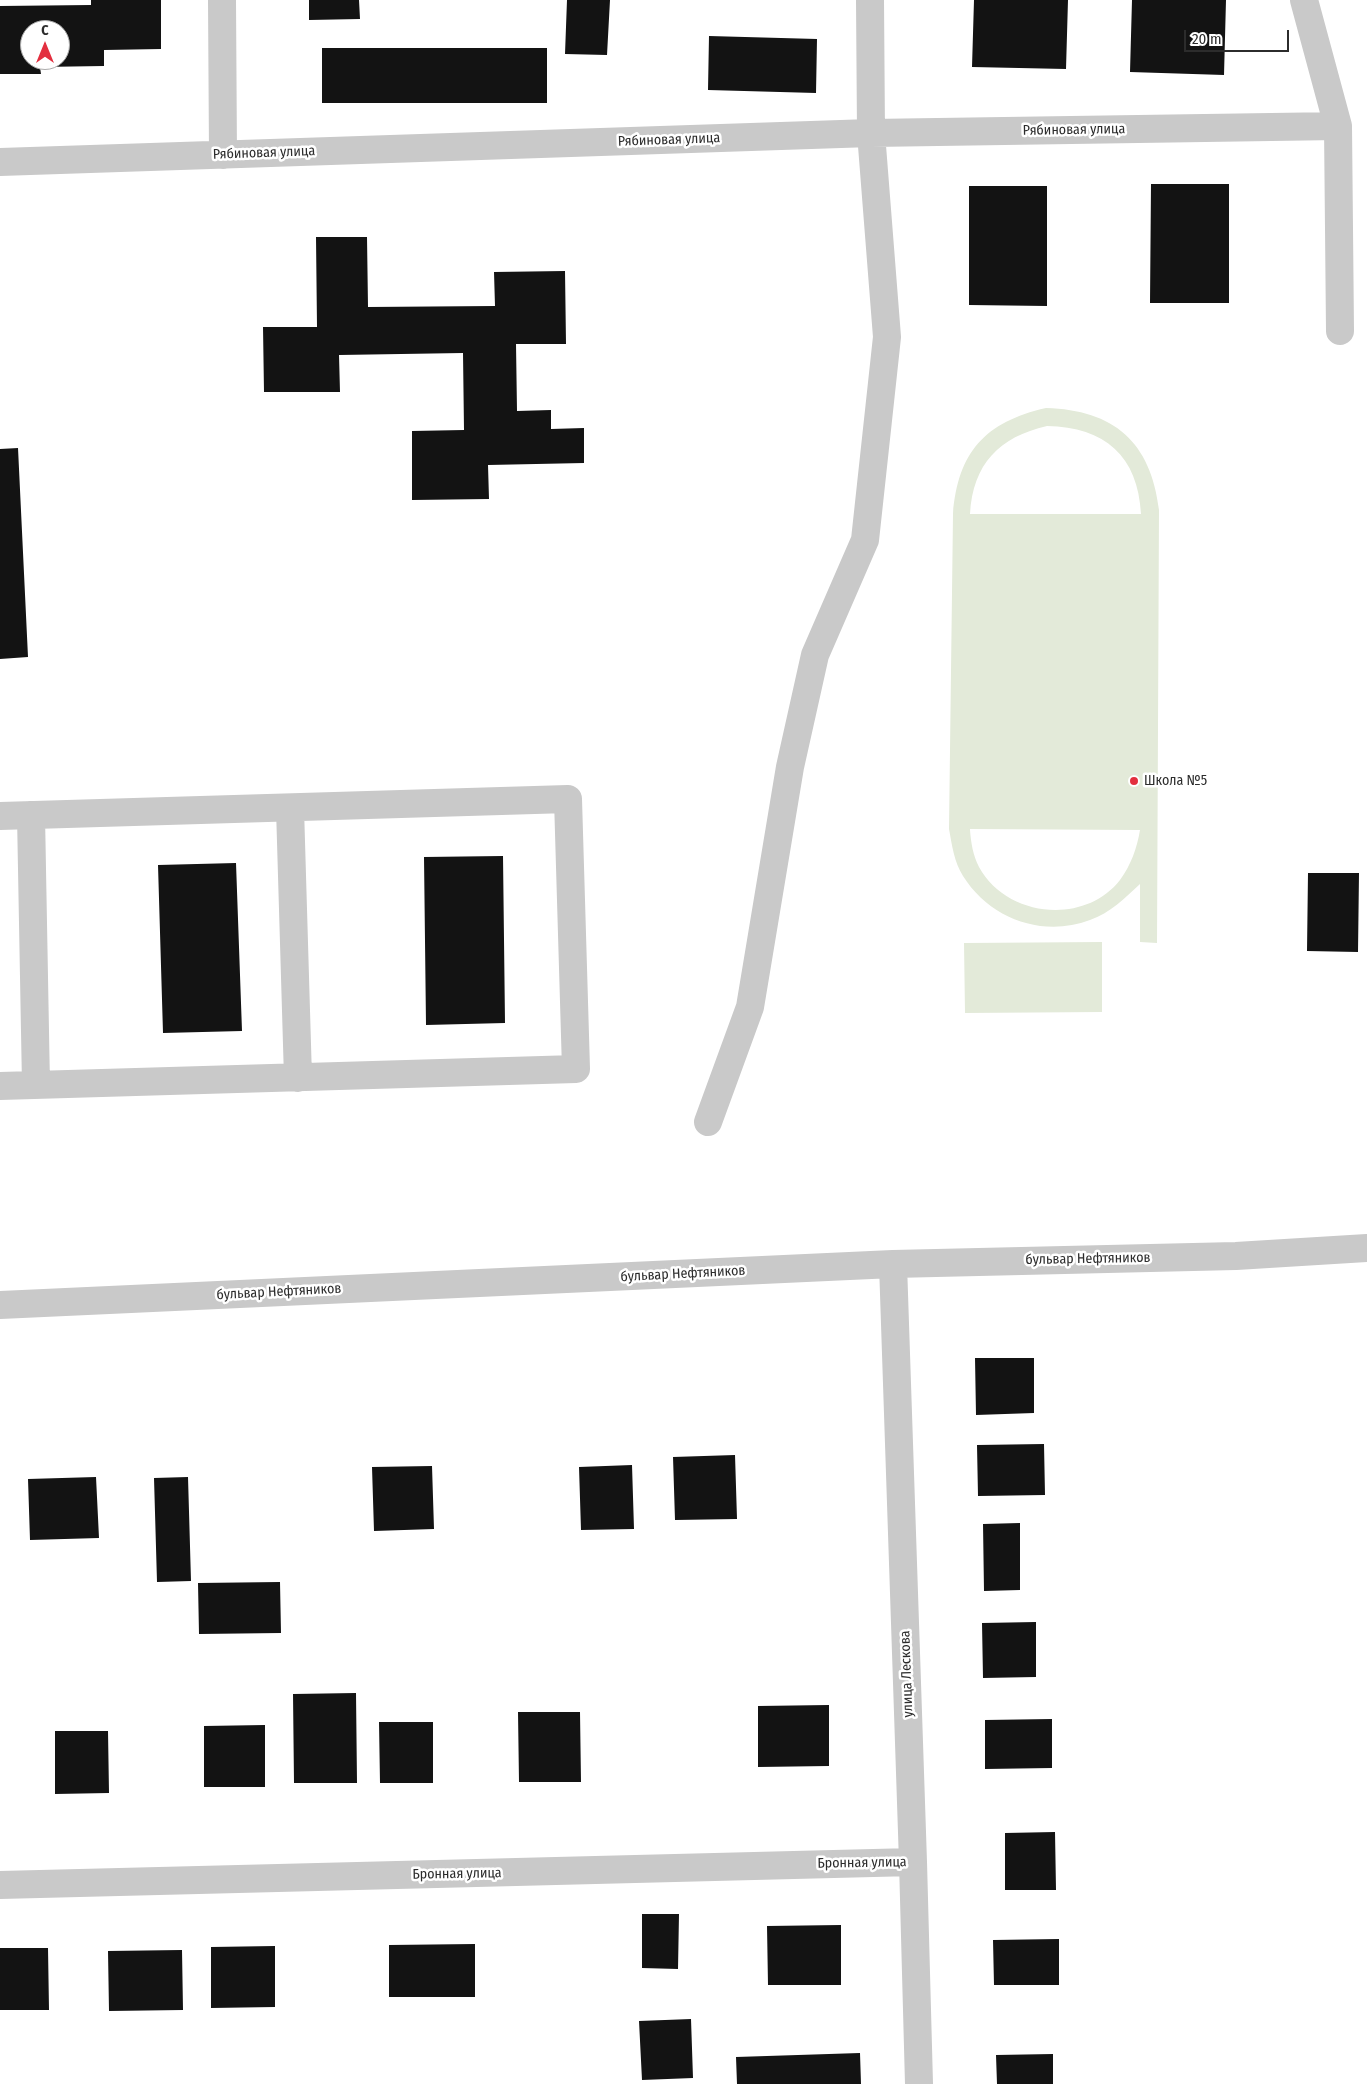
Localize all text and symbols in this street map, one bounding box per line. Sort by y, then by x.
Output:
north arrow [20,20,70,70]
scale bar [1187,20,1292,52]
text: С [41,22,49,39]
text: 20 m [1192,30,1222,48]
street label: Рябиновая улица [1023,121,1125,139]
street label: Рябиновая улица [618,130,720,150]
street label: Рябиновая улица [213,143,315,163]
place label: Школа №5 [1144,773,1207,789]
marker: Школа №5 [1128,775,1140,787]
street label: бульвар Нефтяников [1025,1250,1151,1268]
street label: бульвар Нефтяников [620,1262,746,1286]
street label: бульвар Нефтяников [216,1280,342,1304]
street label: улица Лескова [897,1630,917,1718]
street label: Бронная улица [817,1854,907,1872]
street label: Бронная улица [412,1865,502,1883]

